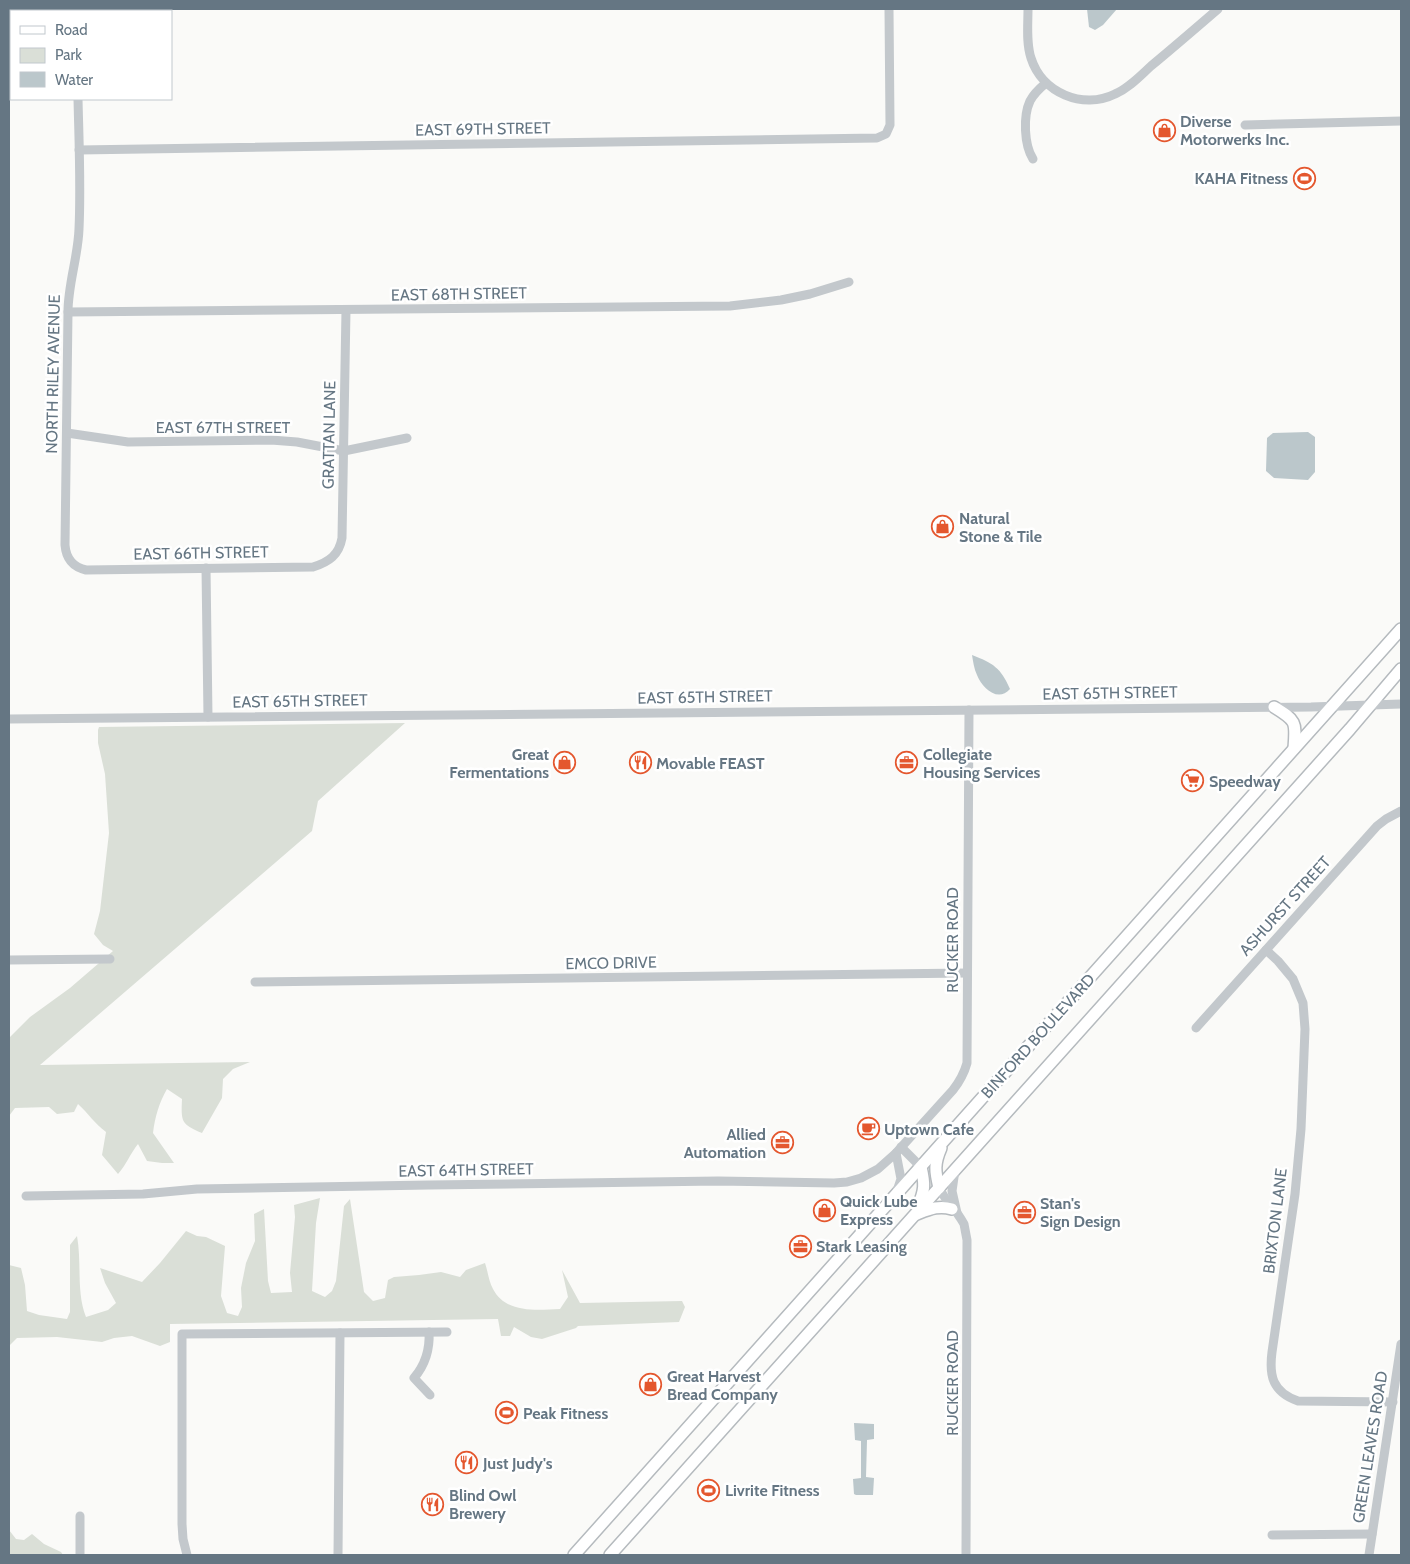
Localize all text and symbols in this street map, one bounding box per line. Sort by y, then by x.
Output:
legend [10,10,172,100]
text: Road [55,21,88,39]
text: Park [55,46,82,64]
text: Water [55,71,93,89]
place label: Diverse Motorwerks Inc. [1180,112,1289,149]
street label: EAST 69TH STREET [415,118,551,140]
shop icon: Diverse Motorwerks Inc. [1152,118,1176,142]
sports icon: KAHA Fitness [1292,166,1316,190]
place label: KAHA Fitness [1194,169,1288,188]
street label: EAST 68TH STREET [391,283,528,305]
street label: NORTH RILEY AVENUE [42,294,64,454]
street label: GRATTAN LANE [319,381,339,489]
street label: EAST 67TH STREET [156,418,291,437]
place label: Natural Stone & Tile [959,509,1042,546]
shop icon: Natural Stone & Tile [931,515,955,539]
street label: EAST 66TH STREET [133,542,269,564]
street label: EAST 65TH STREET [1042,682,1178,704]
street label: EAST 65TH STREET [637,686,773,708]
street label: EAST 65TH STREET [232,690,368,712]
place label: Great Fermentations [449,745,549,782]
place label: Collegiate Housing Services [923,745,1040,782]
shop icon: Great Fermentations [553,751,577,775]
restaurant icon: Movable FEAST [628,751,652,775]
office icon: Collegiate Housing Services [895,751,919,775]
place label: Movable FEAST [656,754,765,773]
supermarket icon: Speedway [1181,769,1205,793]
place label: Speedway [1209,772,1281,791]
street label: ASHURST STREET [1235,852,1335,960]
street label: RUCKER ROAD [943,887,962,993]
street label: EMCO DRIVE [565,953,657,973]
street label: BINFORD BOULEVARD [977,970,1099,1102]
cafe icon: Uptown Cafe [856,1117,880,1141]
place label: Uptown Cafe [884,1120,974,1139]
place label: Allied Automation [684,1125,766,1162]
office icon: Allied Automation [770,1131,794,1155]
street label: EAST 64TH STREET [398,1159,534,1181]
street label: BRIXTON LANE [1259,1167,1291,1275]
place label: Quick Lube Express [840,1192,918,1229]
place label: Stan's Sign Design [1040,1194,1121,1231]
shop icon: Quick Lube Express [812,1198,836,1222]
office icon: Stan's Sign Design [1012,1200,1036,1224]
office icon: Stark Leasing [788,1234,812,1258]
place label: Stark Leasing [816,1237,907,1256]
street label: RUCKER ROAD [943,1330,962,1436]
place label: Great Harvest Bread Company [667,1367,778,1404]
street label: GREEN LEAVES ROAD [1349,1370,1391,1524]
shop icon: Great Harvest Bread Company [639,1373,663,1397]
sports icon: Peak Fitness [495,1401,519,1425]
place label: Peak Fitness [523,1404,608,1423]
restaurant icon: Just Judy's [455,1451,479,1475]
place label: Just Judy's [482,1454,553,1473]
sports icon: Livrite Fitness [697,1478,721,1502]
place label: Livrite Fitness [725,1481,820,1500]
place label: Blind Owl Brewery [449,1486,517,1523]
restaurant icon: Blind Owl Brewery [421,1492,445,1516]

